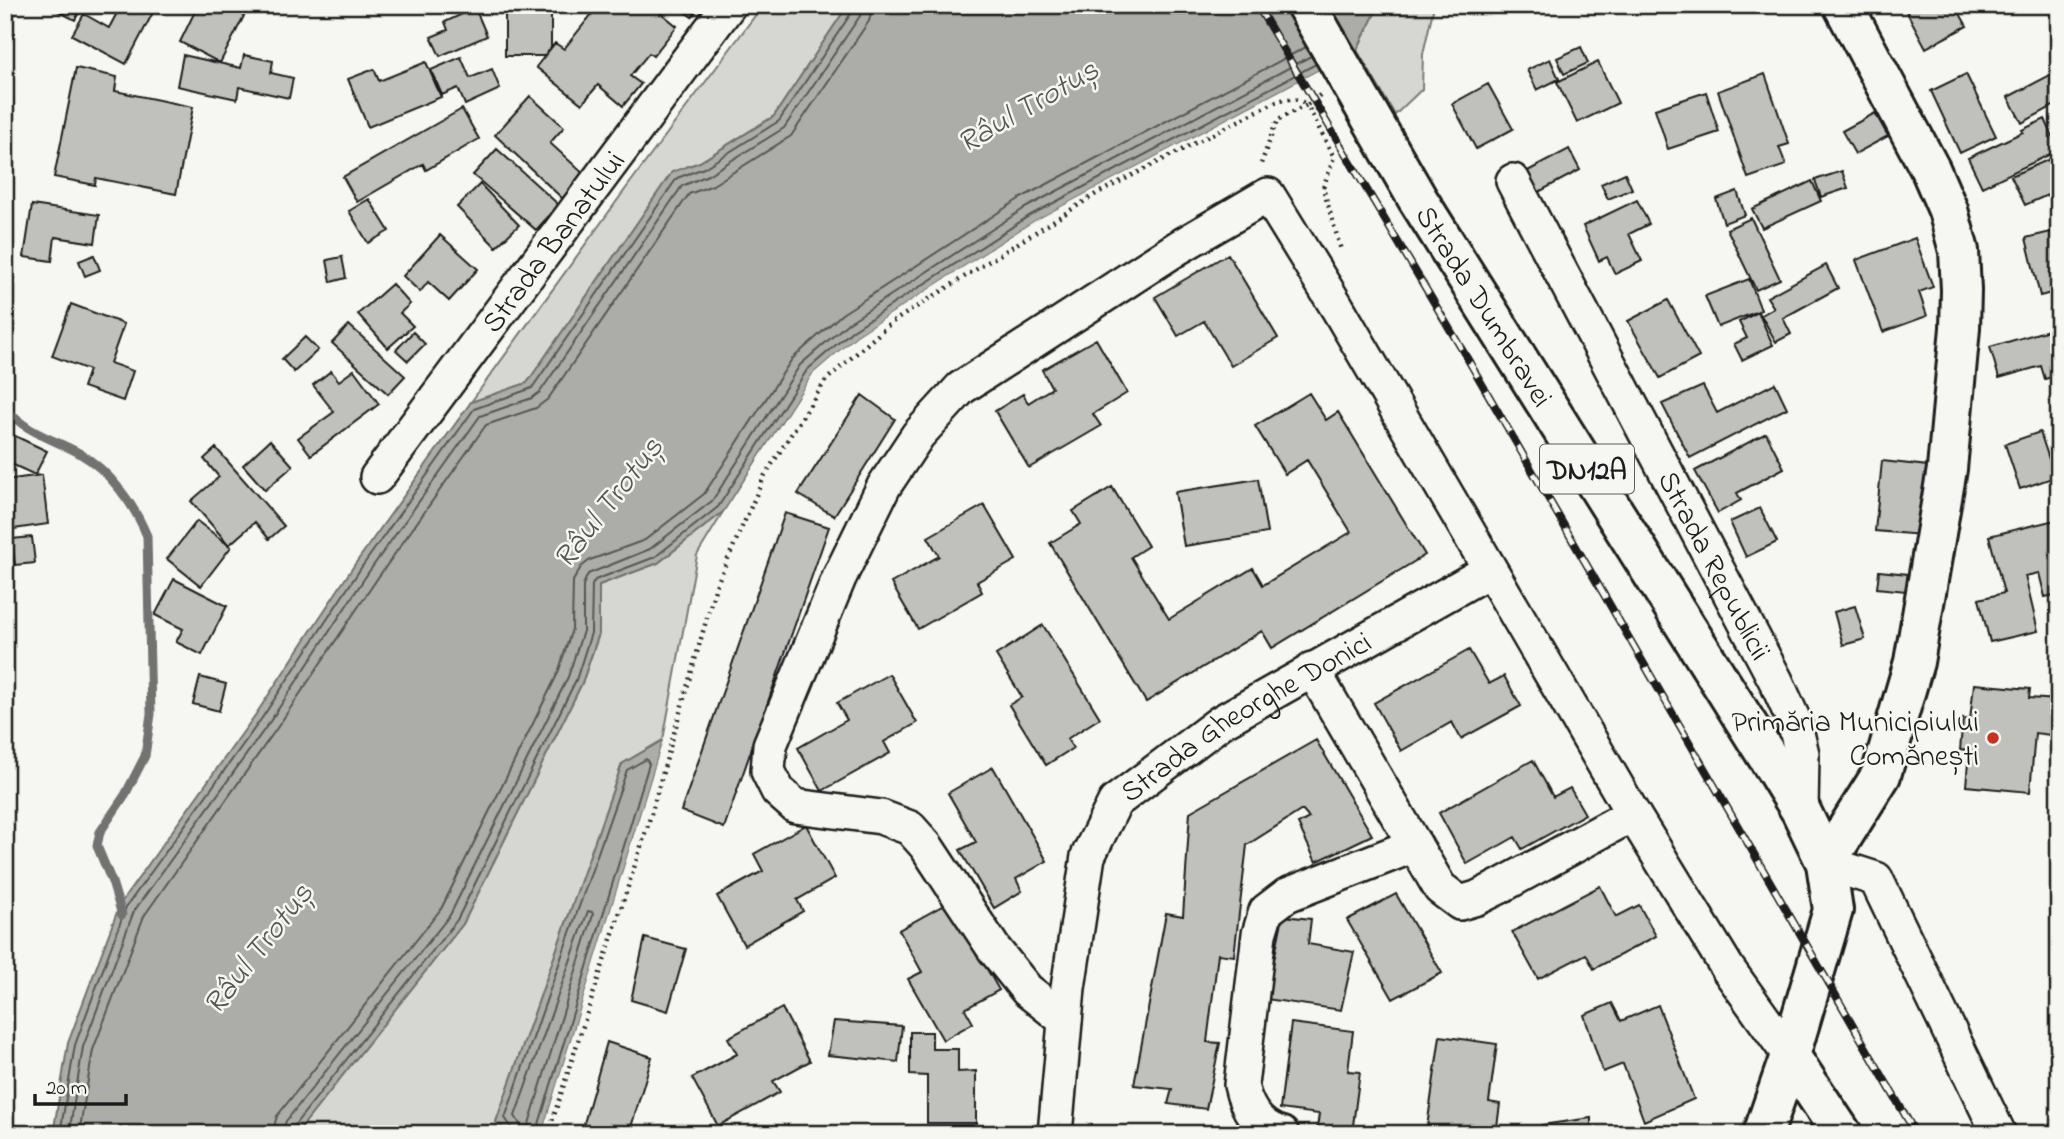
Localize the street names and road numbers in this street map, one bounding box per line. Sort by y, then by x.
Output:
street label: Strada Banatului [472,143,638,343]
street label: Strada Dumbravei [1402,198,1562,417]
road number: DN12A [1540,444,1634,494]
street label: Strada Republicii [1644,464,1780,669]
street label: Strada Gheorghe Donici [1112,622,1381,815]

